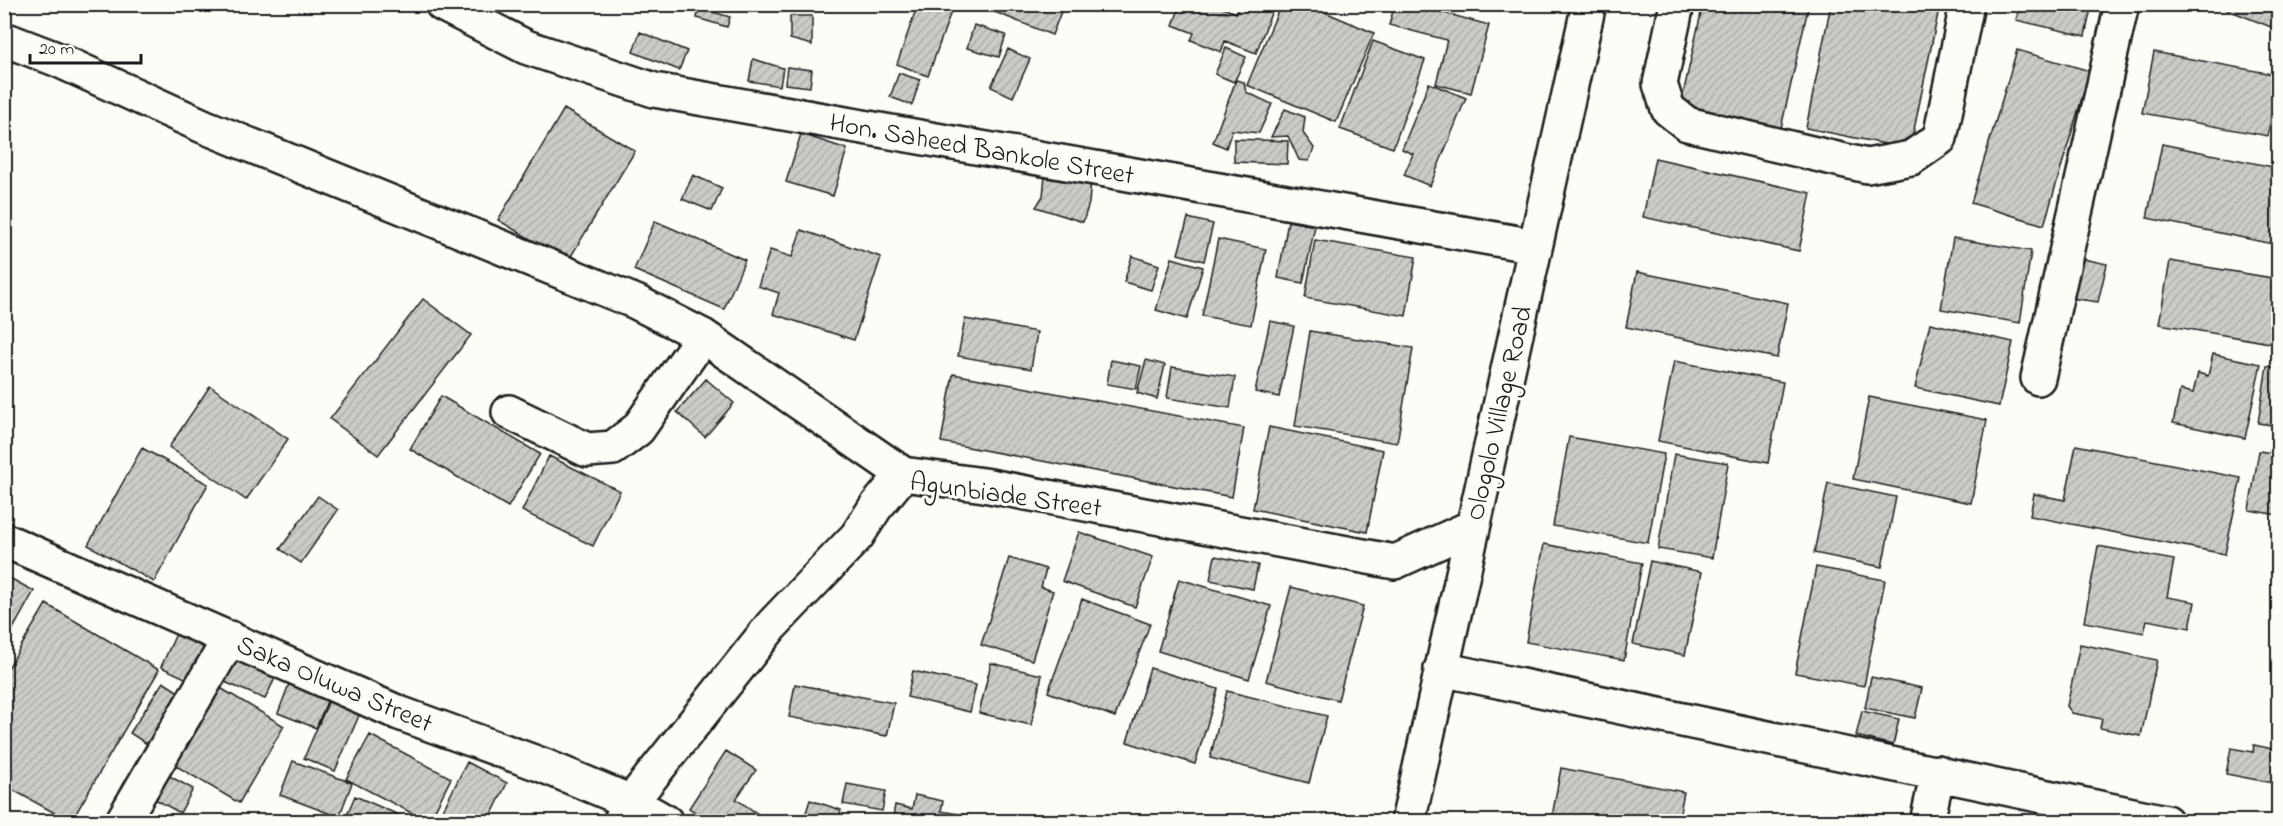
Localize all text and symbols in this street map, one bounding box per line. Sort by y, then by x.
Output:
scale bar [30,27,141,65]
text: 20 m [39,37,74,63]
street label: Hon. Saheed Bankole Street [826,104,1137,196]
street label: Ologolo Village Road [1457,302,1544,525]
street label: Agunbiade Street [907,464,1104,529]
street label: Saka Oluwa Street [230,626,438,744]

